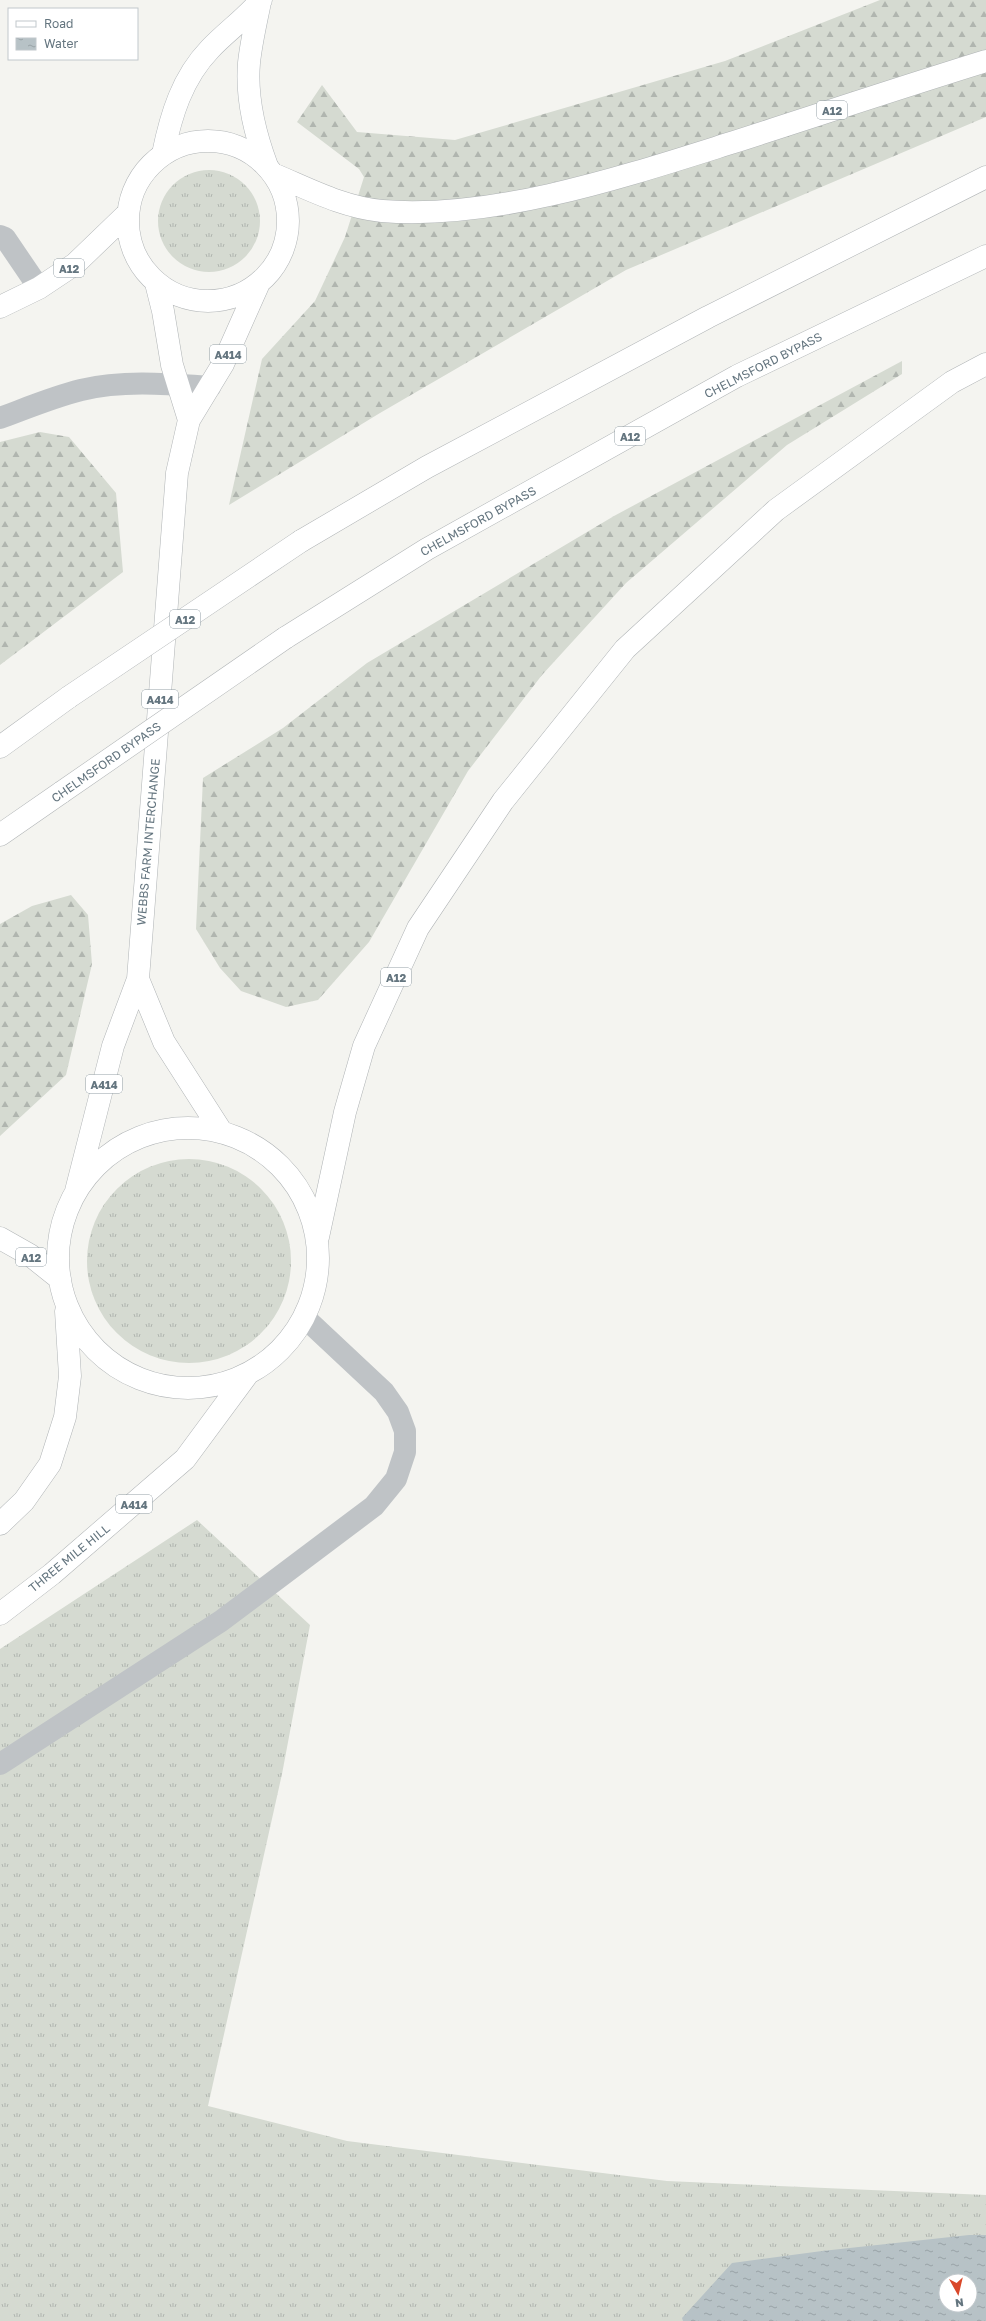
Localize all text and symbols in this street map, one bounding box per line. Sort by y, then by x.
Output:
legend [8,8,138,60]
text: Road [44,16,73,31]
text: Water [44,36,78,51]
road number: A12 [817,101,847,119]
road number: A12 [54,259,84,277]
street label: CHELMSFORD BYPASS [702,329,825,401]
road number: A414 [210,345,246,363]
road number: A12 [615,427,645,445]
street label: CHELMSFORD BYPASS [417,483,539,559]
road number: A12 [170,610,200,628]
road number: A414 [142,690,178,708]
street label: CHELMSFORD BYPASS [48,718,164,806]
street label: WEBBS FARM INTERCHANGE [133,758,163,926]
road number: A12 [381,968,411,986]
road number: A414 [86,1075,122,1093]
road number: A12 [16,1248,46,1266]
road number: A414 [116,1495,152,1513]
street label: THREE MILE HILL [25,1521,113,1595]
north arrow [938,2273,978,2313]
text: N [954,2296,965,2310]

